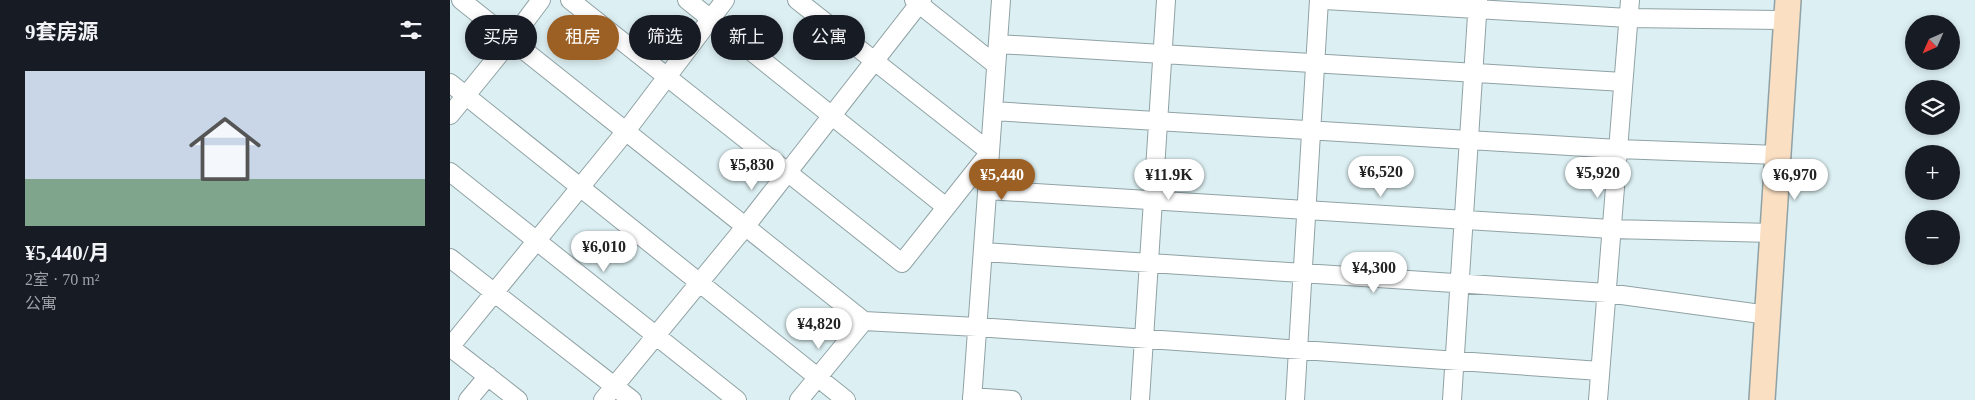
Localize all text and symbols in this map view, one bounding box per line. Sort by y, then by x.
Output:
chip: 买房 [465,15,537,60]
chip: 租房 [547,15,619,60]
chip: 筛选 [629,15,701,60]
chip: 新上 [711,15,783,60]
chip: 公寓 [793,15,865,60]
north arrow [1905,15,1960,70]
map controls [1905,15,1960,265]
icon: filters [397,16,425,44]
text: 9套房源 [25,20,99,44]
button: layers [1905,80,1960,135]
icon: home [180,104,270,194]
button: + [1905,145,1960,200]
pin: ¥5,830 [711,148,793,191]
text: ¥5,830 [730,156,774,173]
pin: ¥6,520 [1340,156,1422,198]
pin: ¥5,920 [1557,156,1639,199]
pin: ¥5,440 [961,158,1043,201]
pin: ¥11.9K [1128,158,1210,201]
pin: ¥6,970 [1754,158,1836,201]
text: ¥6,520 [1359,163,1403,180]
text: ¥5,920 [1576,164,1620,181]
text: ¥5,440 [980,166,1024,183]
text: ¥11.9K [1145,166,1193,183]
text: ¥6,970 [1773,166,1817,183]
button: − [1905,210,1960,265]
pin: ¥6,010 [563,230,645,273]
text: ¥6,010 [582,238,626,255]
text: ¥5,440/月 [25,241,110,265]
pin: ¥4,300 [1333,252,1415,294]
text: ¥4,300 [1352,259,1396,276]
text: 2室 · 70 m² [25,271,100,288]
text: 公寓 [25,295,57,312]
pin: ¥4,820 [778,308,860,350]
text: ¥4,820 [797,315,841,332]

